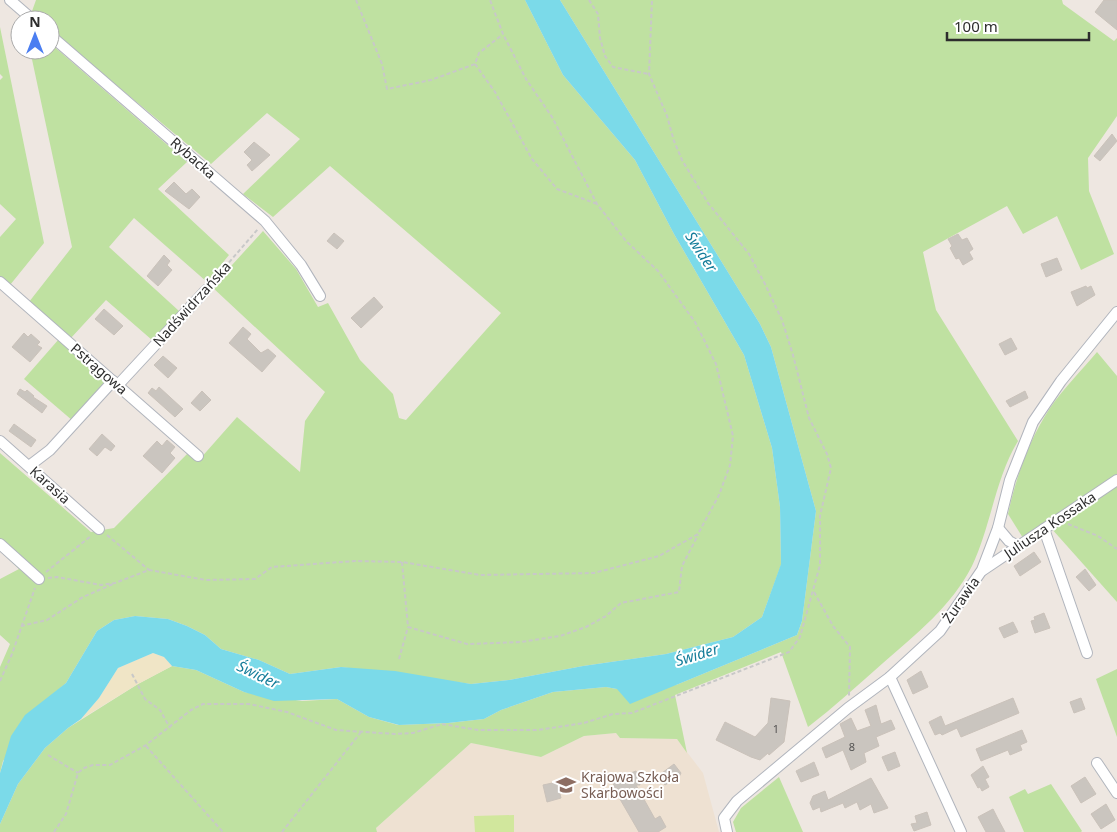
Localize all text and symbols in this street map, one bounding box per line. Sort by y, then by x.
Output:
north arrow [10,10,60,60]
scale bar [947,10,1090,42]
text: N [29,12,41,31]
text: 100 m [954,16,998,36]
street label: Rybacka [167,133,220,183]
water label: Świder [681,227,723,276]
street label: Nadświdrzańska [148,257,235,350]
street label: Pstrągowa [67,339,132,399]
street label: Karasia [26,461,75,508]
street label: Juliusza Kossaka [998,487,1099,563]
street label: Żurawia [938,573,983,627]
water label: Świder [673,638,722,670]
water label: Świder [234,655,284,693]
house number: 1 [773,721,779,736]
house number: 8 [849,739,855,754]
place label: Krajowa Szkoła Skarbowości [581,767,679,802]
school or university icon: Krajowa Szkoła Skarbowości [555,774,577,796]

